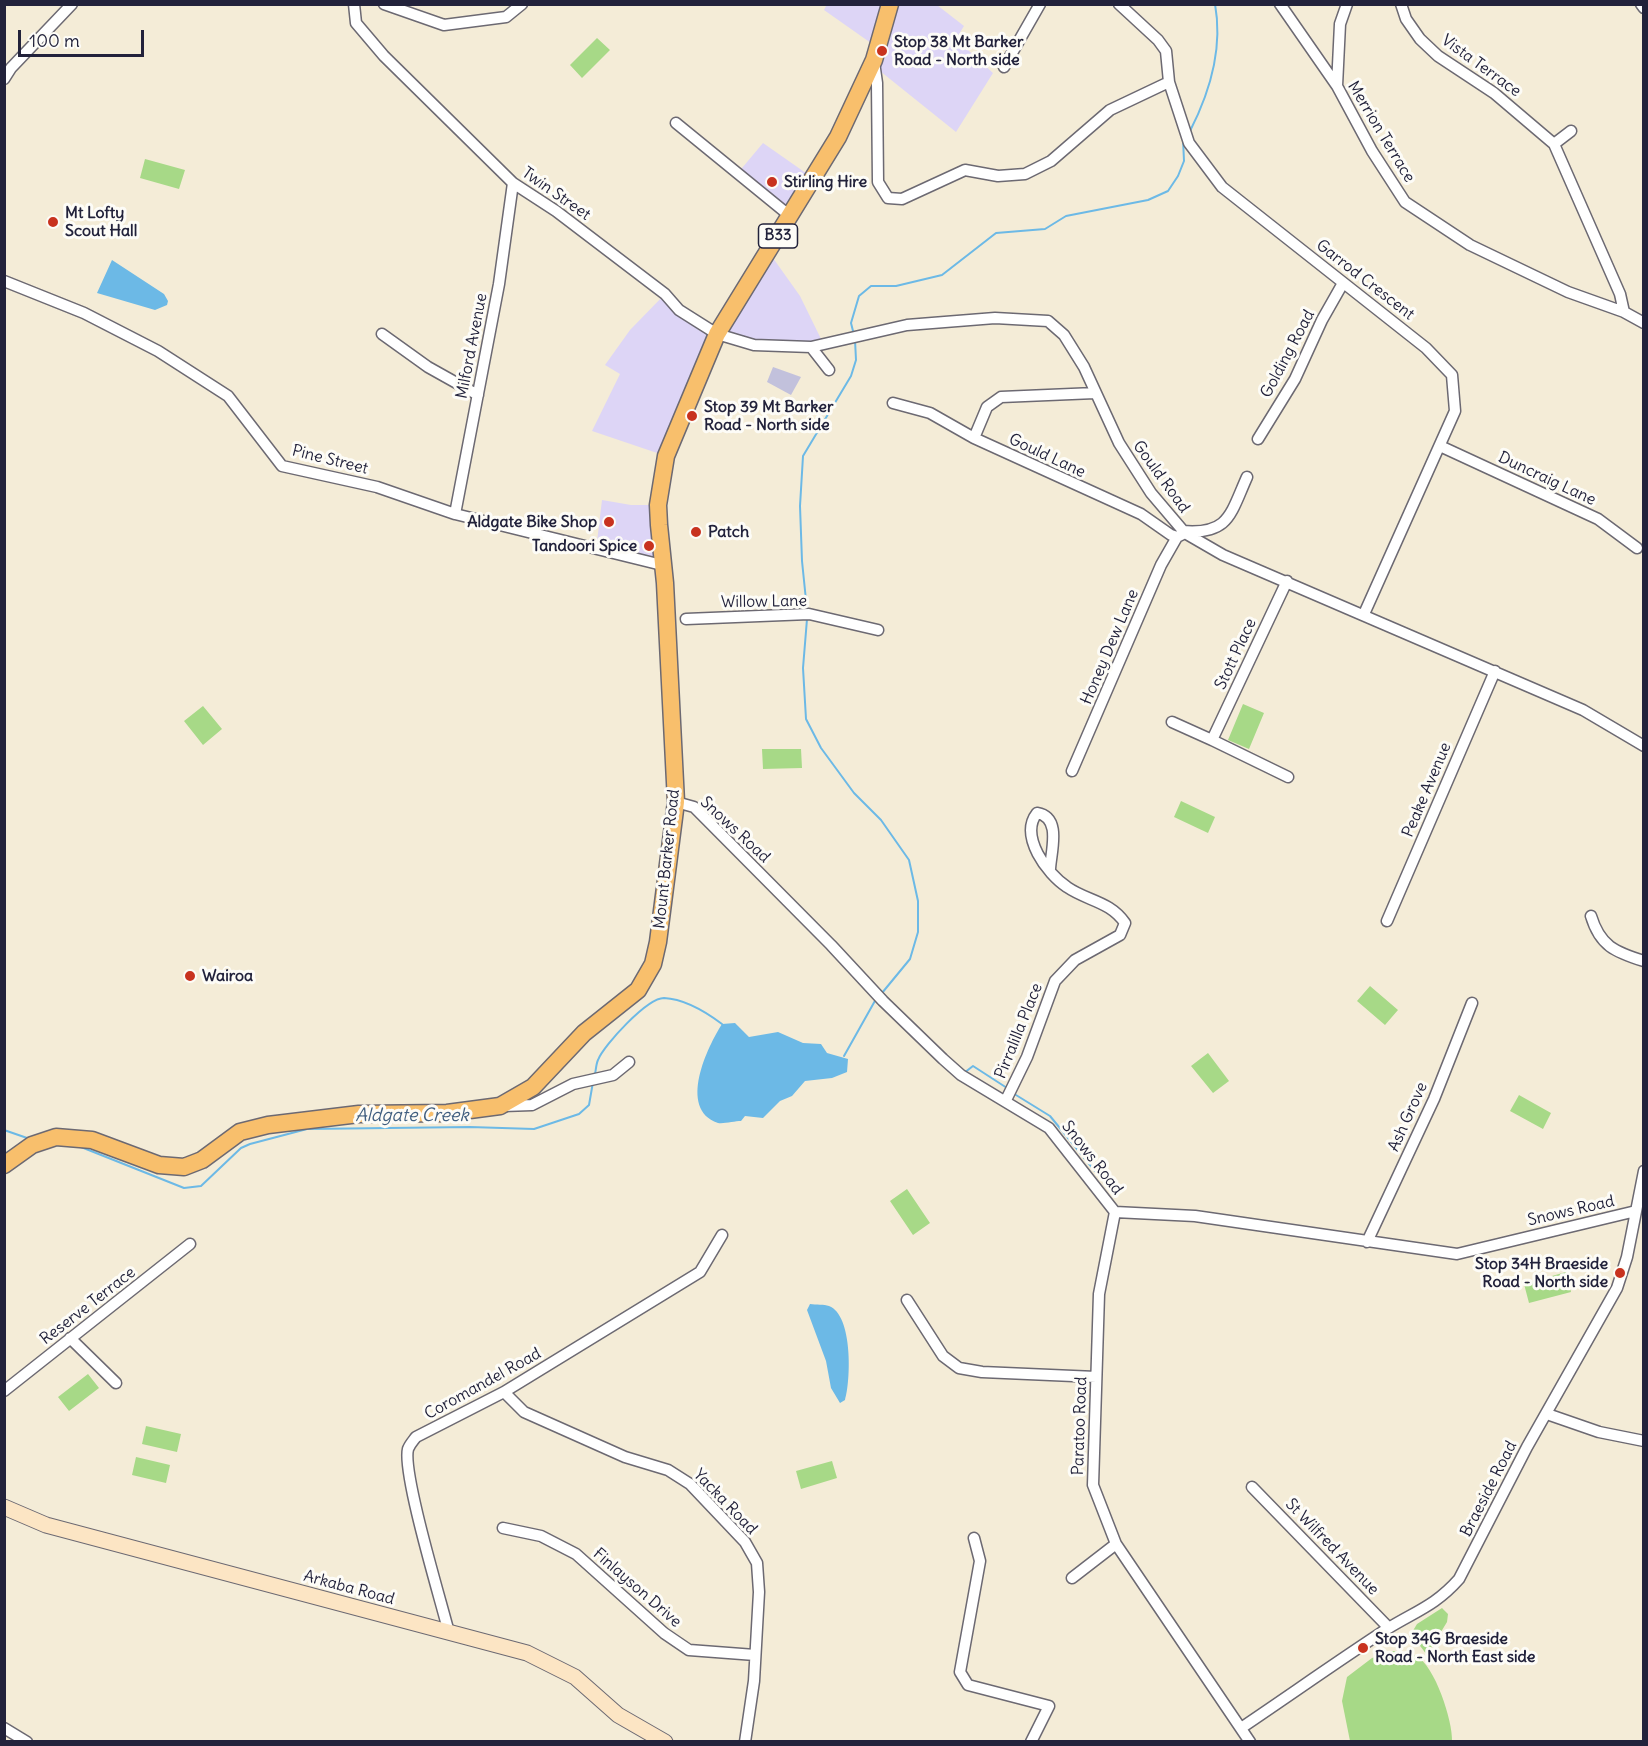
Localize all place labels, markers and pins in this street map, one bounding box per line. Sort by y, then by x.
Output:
place label: Stop 38 Mt Barker Road - North side [894,32,1023,70]
marker: Stop 38 Mt Barker Road - North side [875,44,889,58]
place label: Stirling Hire [784,172,867,192]
marker: Stirling Hire [765,175,779,189]
place label: Mt Lofty Scout Hall [65,203,137,241]
marker: Mt Lofty Scout Hall [46,215,60,229]
place label: Stop 39 Mt Barker Road - North side [704,397,833,435]
marker: Stop 39 Mt Barker Road - North side [685,409,699,423]
place label: Aldgate Bike Shop [467,512,597,532]
marker: Aldgate Bike Shop [602,515,616,529]
place label: Patch [708,522,749,542]
marker: Patch [689,525,703,539]
place label: Tandoori Spice [532,536,637,556]
marker: Tandoori Spice [642,539,656,553]
place label: Wairoa [202,966,253,986]
marker: Wairoa [183,969,197,983]
place label: Stop 34H Braeside Road - North side [1475,1254,1608,1292]
marker: Stop 34H Braeside Road - North side [1613,1266,1627,1280]
place label: Stop 34G Braeside Road - North East side [1375,1629,1535,1667]
marker: Stop 34G Braeside Road - North East side [1356,1641,1370,1655]

